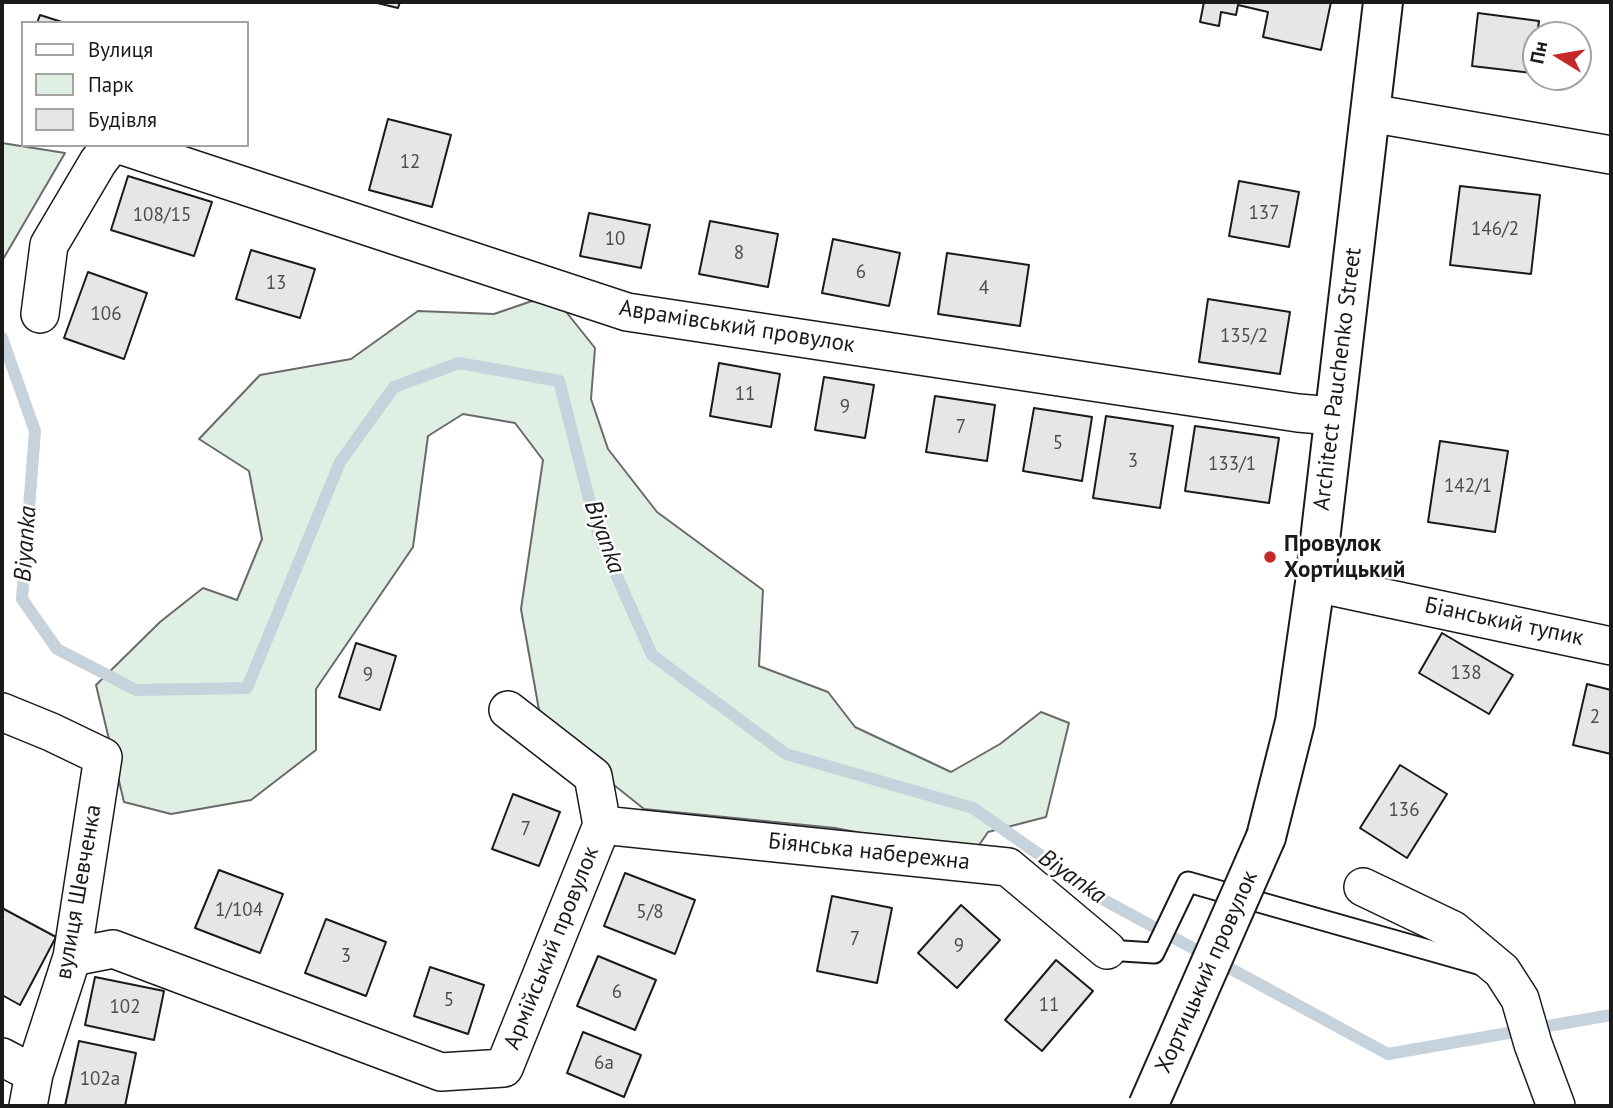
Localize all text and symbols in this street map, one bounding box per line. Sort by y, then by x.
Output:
legend [21,21,248,147]
north arrow [1522,21,1592,91]
text: Вулиця [88,36,153,63]
text: Пн [1524,39,1552,66]
text: Парк [88,71,134,98]
text: Будівля [88,106,157,133]
house number: 12 [400,152,420,174]
house number: 137 [1248,203,1280,225]
house number: 108/15 [133,205,191,227]
house number: 146/2 [1471,219,1519,241]
house number: 10 [605,229,625,251]
house number: 8 [734,243,744,265]
street label: Architect Pauchenko Street [1308,246,1368,512]
house number: 6 [856,262,866,284]
house number: 13 [266,273,286,295]
house number: 4 [979,278,989,300]
street label: Аврамівський провулок [617,295,857,359]
house number: 106 [90,304,122,326]
house number: 135/2 [1220,326,1268,348]
house number: 11 [735,384,755,406]
house number: 9 [840,397,850,419]
house number: 7 [956,417,966,439]
house number: 5 [1053,433,1063,455]
house number: 3 [1128,451,1138,473]
house number: 133/1 [1208,454,1256,476]
house number: 142/1 [1444,476,1492,498]
water label: Biyanka [578,496,630,578]
water label: Biyanka [9,505,43,583]
place label: Провулок Хортицький [1284,530,1405,584]
marker: Провулок Хортицький [1262,549,1278,565]
street label: Біанський тупик [1422,592,1586,652]
house number: 138 [1450,663,1482,685]
house number: 9 [363,665,373,687]
house number: 2 [1590,707,1600,729]
house number: 136 [1388,800,1420,822]
street label: вулиця Шевченка [50,803,108,981]
house number: 7 [521,819,531,841]
street label: Біянська набережна [767,828,971,876]
street label: Армійський провулок [499,842,605,1054]
water label: Biyanka [1033,843,1111,911]
street label: Хортицький провулок [1150,866,1264,1078]
house number: 1/104 [215,900,263,922]
house number: 5/8 [636,902,664,924]
house number: 7 [850,929,860,951]
house number: 9 [954,936,964,958]
house number: 3 [341,946,351,968]
house number: 6 [612,982,622,1004]
house number: 5 [444,990,454,1012]
house number: 11 [1039,995,1059,1017]
house number: 102 [109,997,141,1019]
house number: 6а [594,1053,614,1075]
house number: 102а [80,1069,120,1091]

